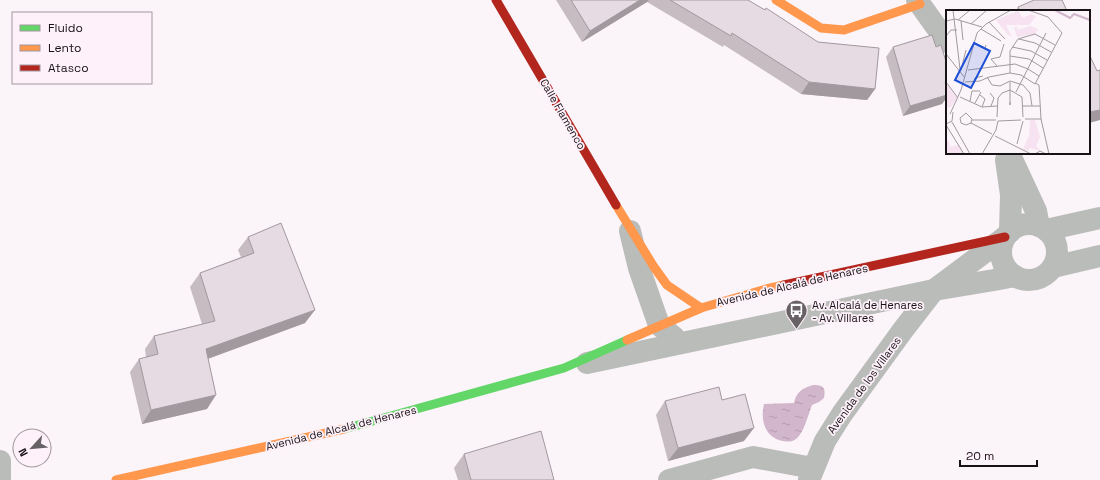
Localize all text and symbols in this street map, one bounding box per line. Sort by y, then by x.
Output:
inset map [946,10,1090,154]
legend [12,12,152,84]
text: Fluido [48,20,83,36]
text: Lento [48,40,82,56]
text: Atasco [48,60,89,76]
street label: Calle Flamenco [537,76,589,152]
street label: Avenida de Alcalá de Henares [715,261,869,309]
bus stop icon: Av. Alcalá de Henares - Av. Villares [783,298,809,331]
place label: Av. Alcalá de Henares - Av. Villares [812,298,923,325]
street label: Avenida de los Villares [824,334,904,436]
street label: Avenida de Alcalá de Henares [264,402,418,454]
north arrow [12,428,52,468]
scale bar [960,442,1037,468]
text: N [15,446,31,459]
text: 20 m [966,448,994,464]

